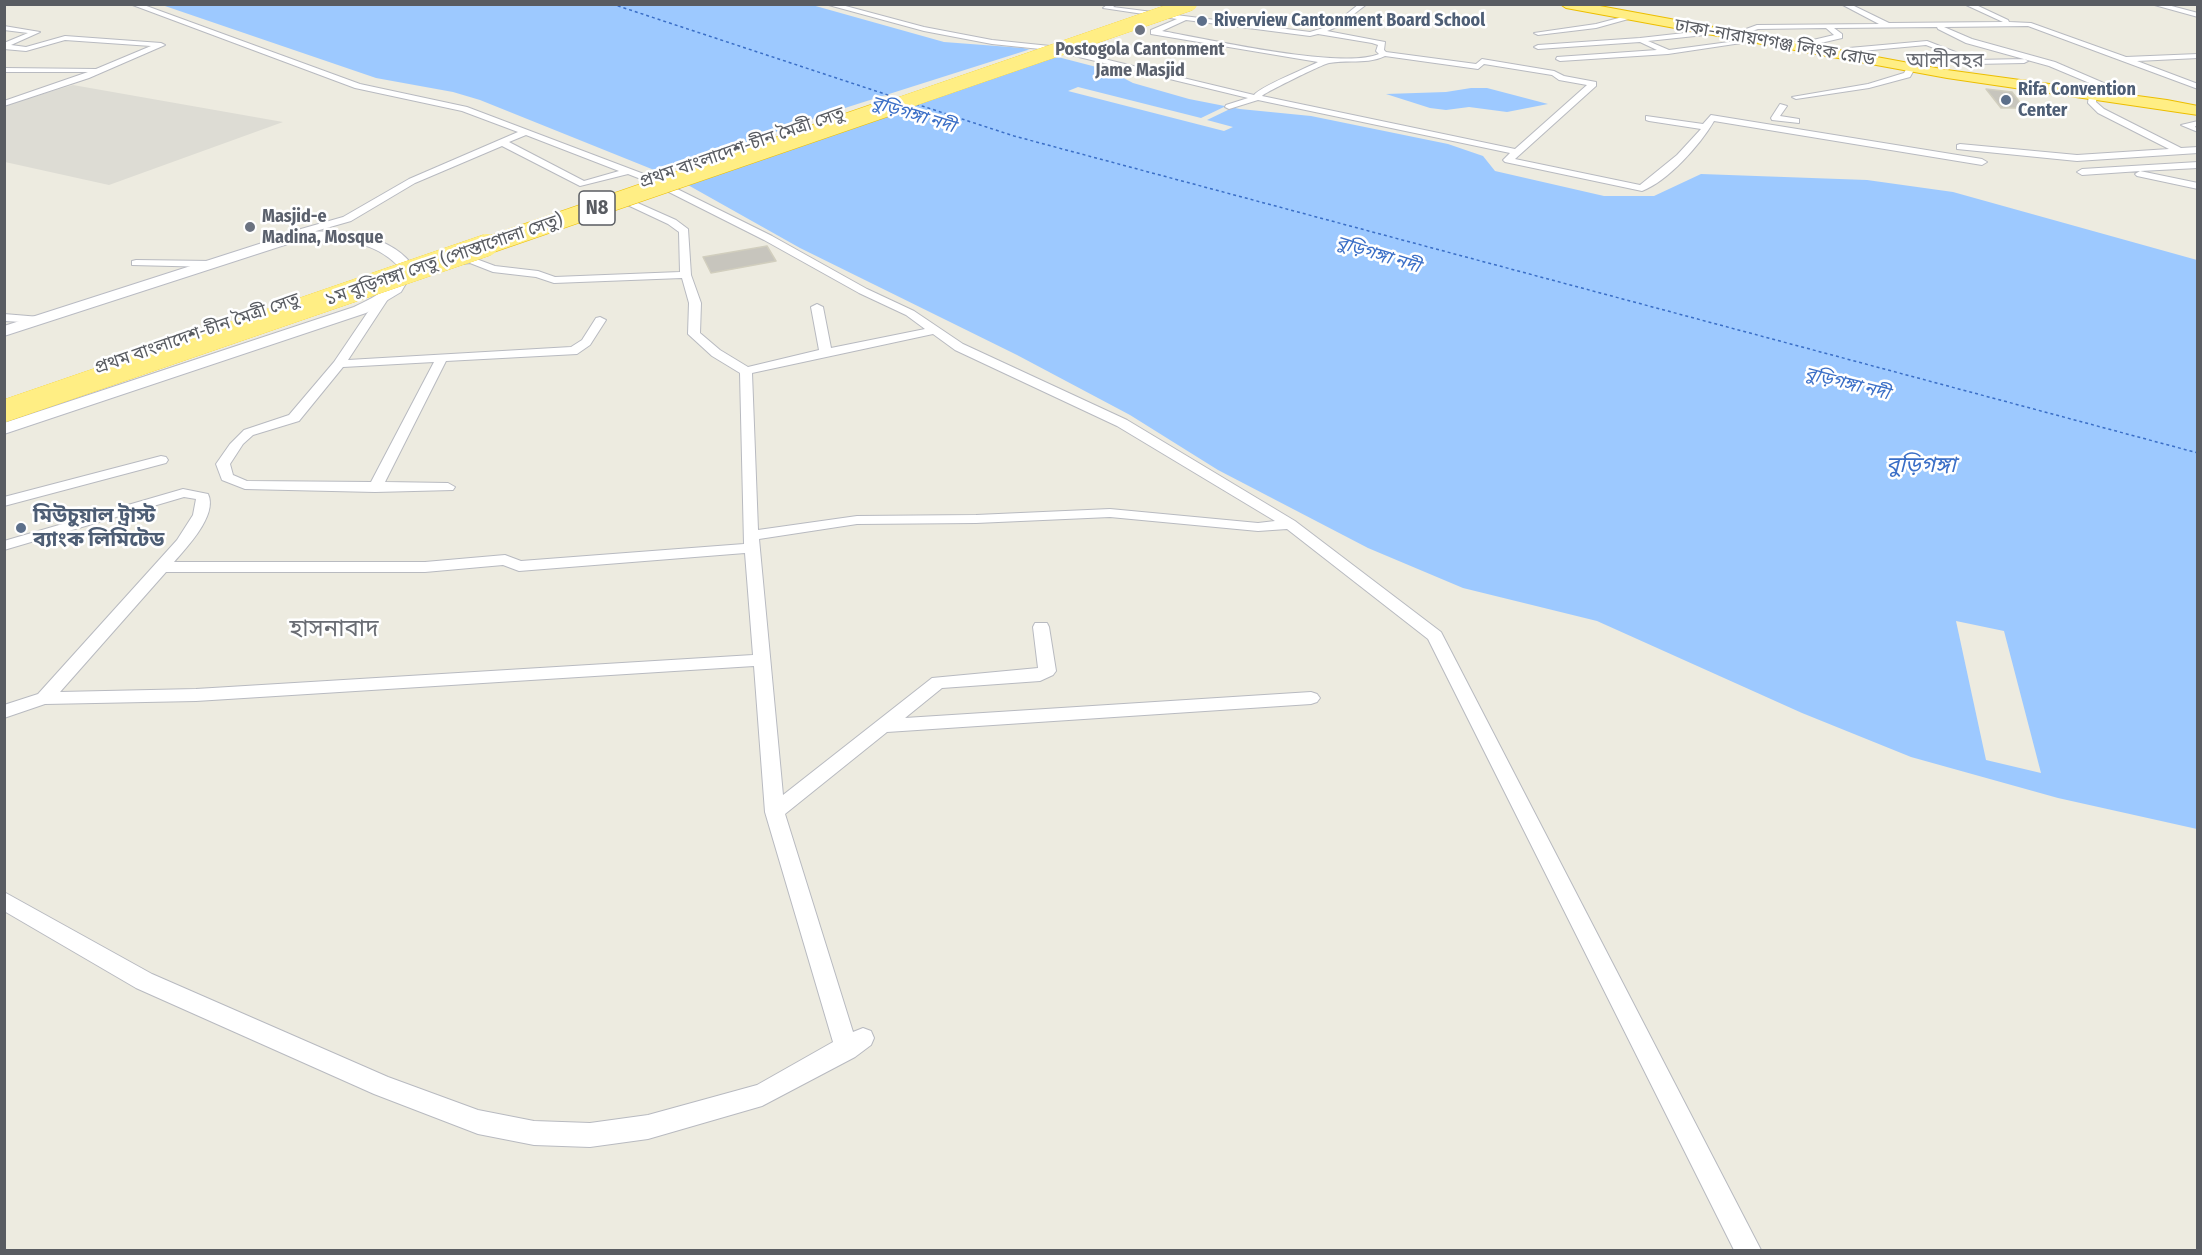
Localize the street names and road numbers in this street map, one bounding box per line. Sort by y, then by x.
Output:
street label: ঢাকা-নারায়ণগঞ্জ লিংক রোড [1673,15,1877,71]
street label: প্রথম বাংলাদেশ-চীন মৈত্রী সেতু [636,103,848,193]
road number: N8 [579,191,615,225]
street label: ১ম বুড়িগঙ্গা সেতু (পোস্তাগোলা সেতু) [322,209,566,311]
street label: প্রথম বাংলাদেশ-চীন মৈত্রী সেতু [91,289,303,379]

